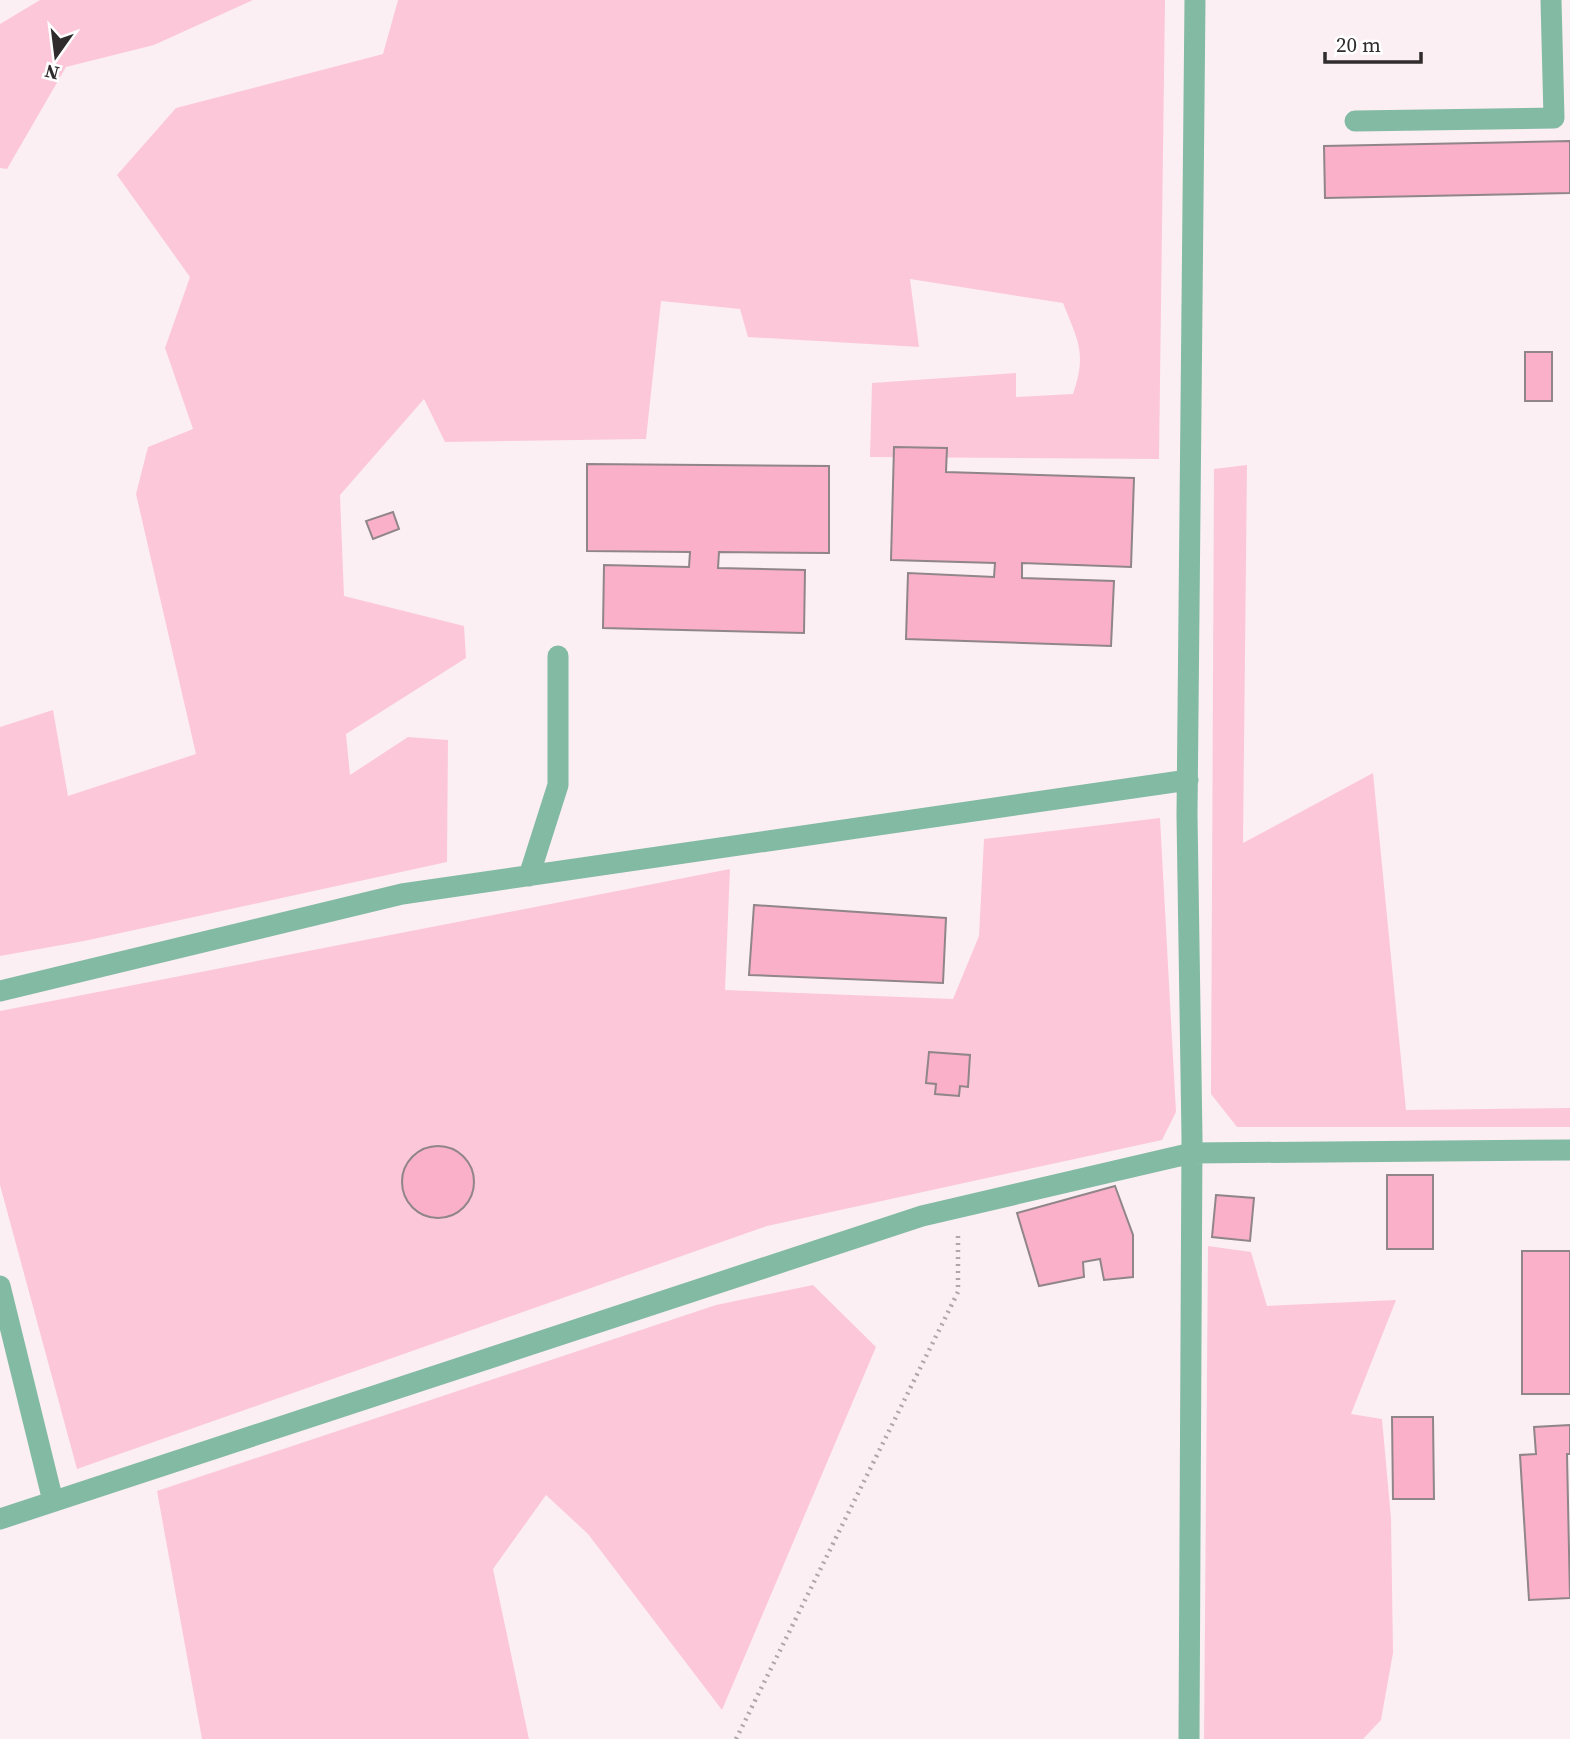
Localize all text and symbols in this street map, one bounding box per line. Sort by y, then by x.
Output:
north arrow [21,21,91,91]
scale bar [1325,21,1421,65]
text: 20 m [1336,30,1381,59]
text: N [42,58,62,87]

